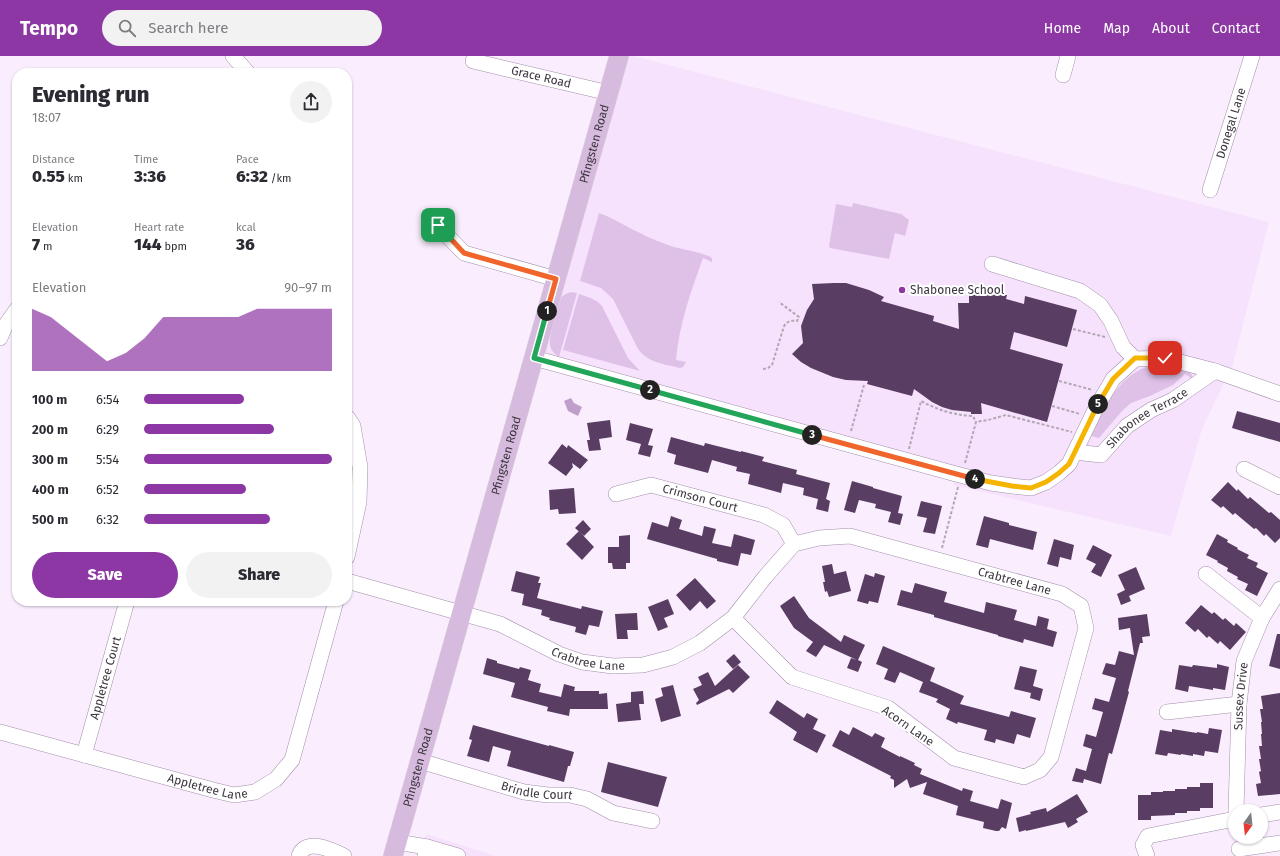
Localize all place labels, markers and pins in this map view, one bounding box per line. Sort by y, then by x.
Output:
pin [421,208,455,242]
place label: Shabonee School [910,283,1005,297]
marker: Shabonee School [897,285,907,295]
pin: 1 [537,301,557,321]
pin [1148,341,1182,375]
pin: 2 [640,380,660,400]
pin: 5 [1088,394,1108,414]
pin: 3 [802,425,822,445]
pin: 4 [965,469,985,489]

